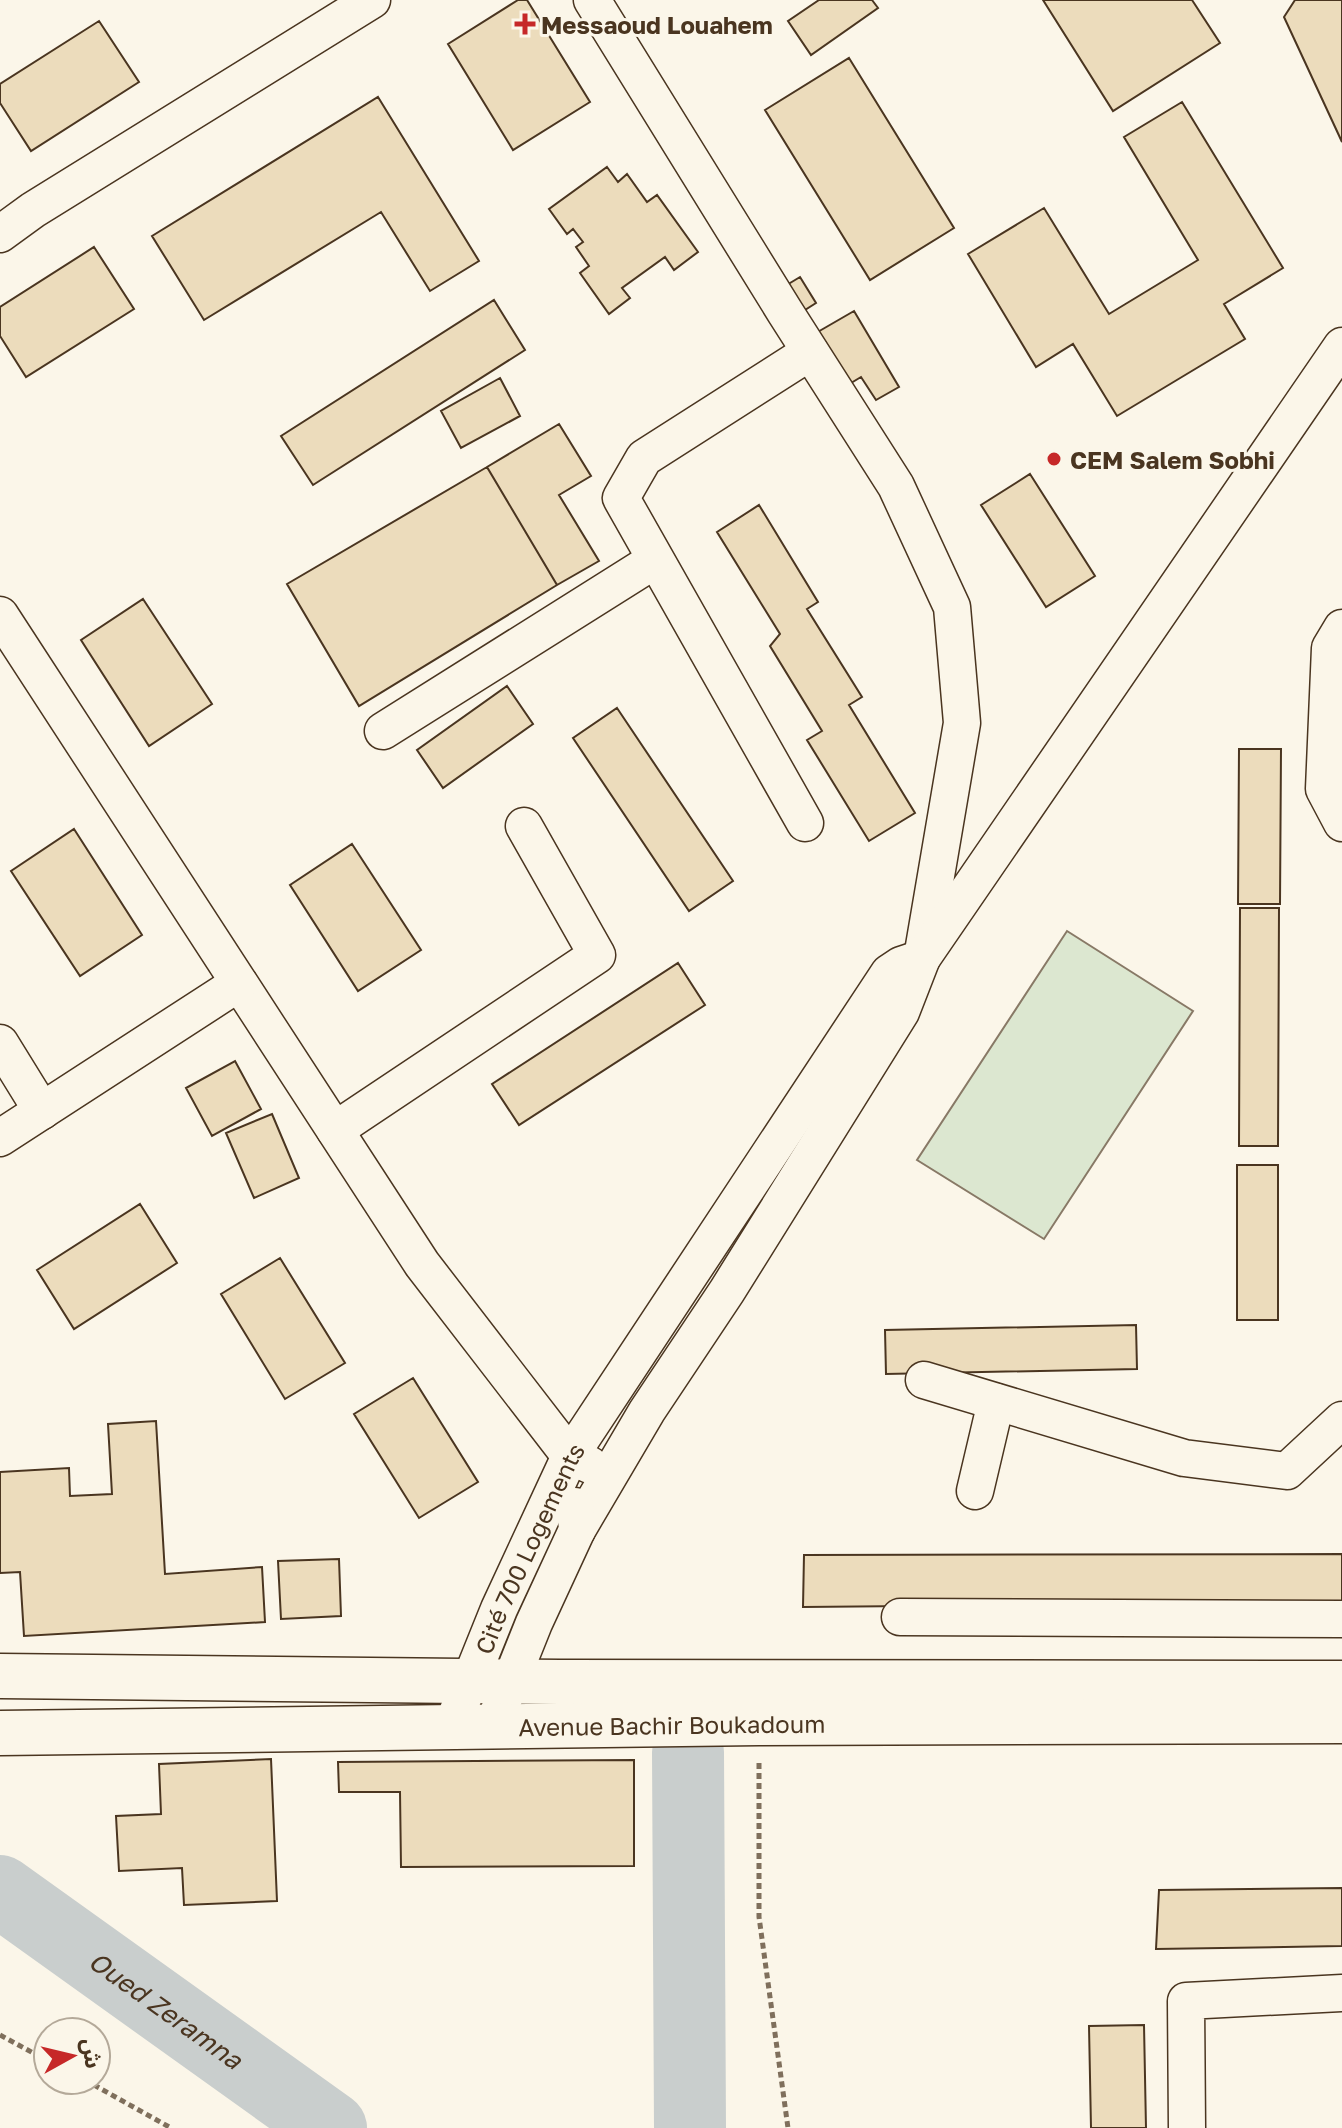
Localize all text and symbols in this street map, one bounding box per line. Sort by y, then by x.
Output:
place label: Messaoud Louahem [541,10,773,39]
marker: Messaoud Louahem [516,15,534,33]
place label: CEM Salem Sobhi [1070,445,1275,474]
marker: CEM Salem Sobhi [1045,450,1063,468]
street label: Cité 700 Logements [468,1437,590,1658]
street label: Avenue Bachir Boukadoum [518,1708,825,1741]
water label: Oued Zeramna [83,1944,250,2076]
north arrow [32,2016,112,2096]
text: ش [77,2036,108,2070]

